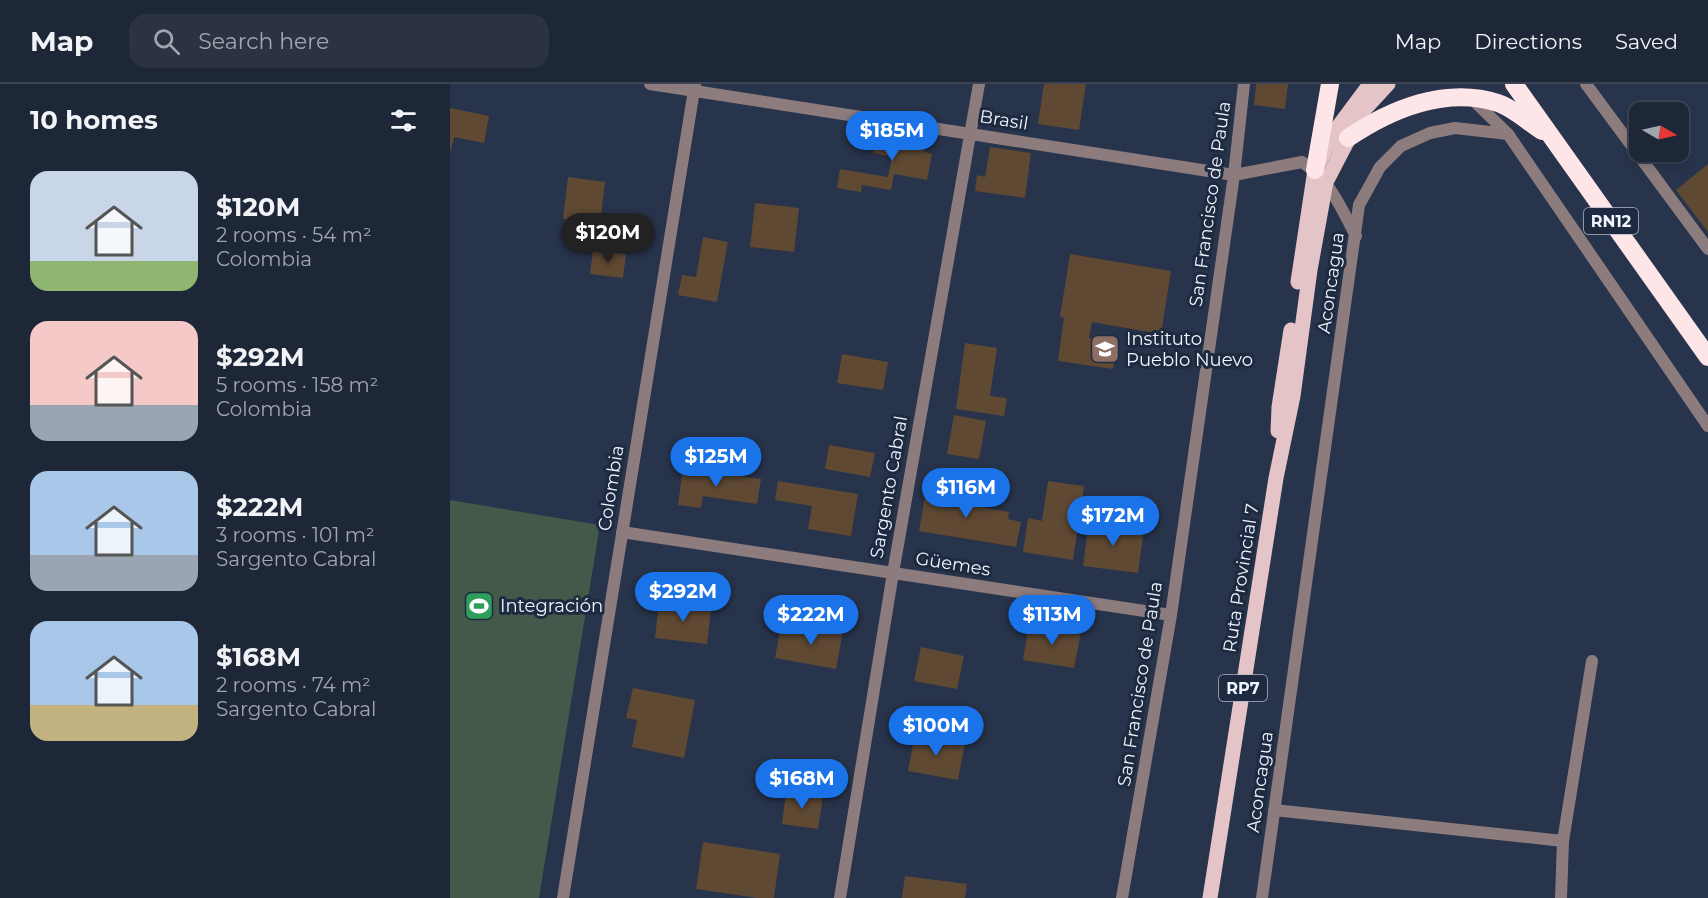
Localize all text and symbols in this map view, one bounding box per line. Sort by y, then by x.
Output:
search box [129,14,549,68]
text: Map [30,24,93,58]
icon: search [150,25,183,58]
text: Search here [198,28,329,55]
text: Map [1395,29,1441,54]
text: Directions [1474,29,1582,54]
text: Saved [1615,29,1678,54]
street label: San Francisco de Paula [1185,100,1235,308]
north arrow [1629,102,1689,162]
map controls [1629,102,1689,162]
text: 10 homes [30,104,158,136]
icon: filters [387,104,420,137]
street label: Brasil [978,105,1030,135]
pin: $185M [850,111,934,162]
text: $185M [860,118,924,142]
text: $120M [216,191,300,223]
icon: home [78,195,150,267]
road number: RN12 [1584,208,1638,234]
pin: $120M [566,213,650,264]
text: $120M [576,220,640,244]
text: 2 rooms · 54 m² [216,223,372,247]
street label: Aconcagua [1313,231,1349,335]
text: Colombia [216,247,312,271]
place label: Instituto Pueblo Nuevo [1126,328,1253,371]
school or university icon: Instituto Pueblo Nuevo [1089,333,1121,365]
text: $292M [216,341,305,373]
icon: home [78,345,150,417]
text: 5 rooms · 158 m² [216,373,378,397]
text: Colombia [216,397,312,421]
street label: Sargento Cabral [866,414,912,560]
pin: $125M [674,437,758,488]
street label: Colombia [593,444,629,532]
text: $125M [684,444,748,468]
pin: $116M [924,468,1008,519]
text: $116M [936,475,996,499]
text: $222M [216,491,303,523]
icon: home [78,495,150,567]
pin: $172M [1071,496,1155,547]
street label: Ruta Provincial 7 [1218,502,1264,654]
text: $172M [1081,503,1145,527]
text: 3 rooms · 101 m² [216,523,375,547]
text: Sargento Cabral [216,547,376,571]
street label: Güemes [914,547,992,581]
pin: $292M [641,572,725,623]
text: $292M [649,579,717,603]
street label: San Francisco de Paula [1113,580,1167,788]
sports icon: Integración [463,590,495,622]
place label: Integración [500,595,603,617]
pin: $222M [769,595,853,646]
pin: $113M [1010,595,1094,646]
text: $222M [777,602,845,626]
text: $113M [1022,602,1082,626]
text: $168M [216,641,301,673]
icon: home [78,645,150,717]
text: 2 rooms · 74 m² [216,673,371,697]
road number: RP7 [1219,675,1267,701]
text: Sargento Cabral [216,697,376,721]
pin: $100M [894,706,978,757]
text: $100M [903,713,969,737]
street label: Aconcagua [1242,730,1278,834]
pin: $168M [760,759,844,810]
text: $168M [769,766,835,790]

